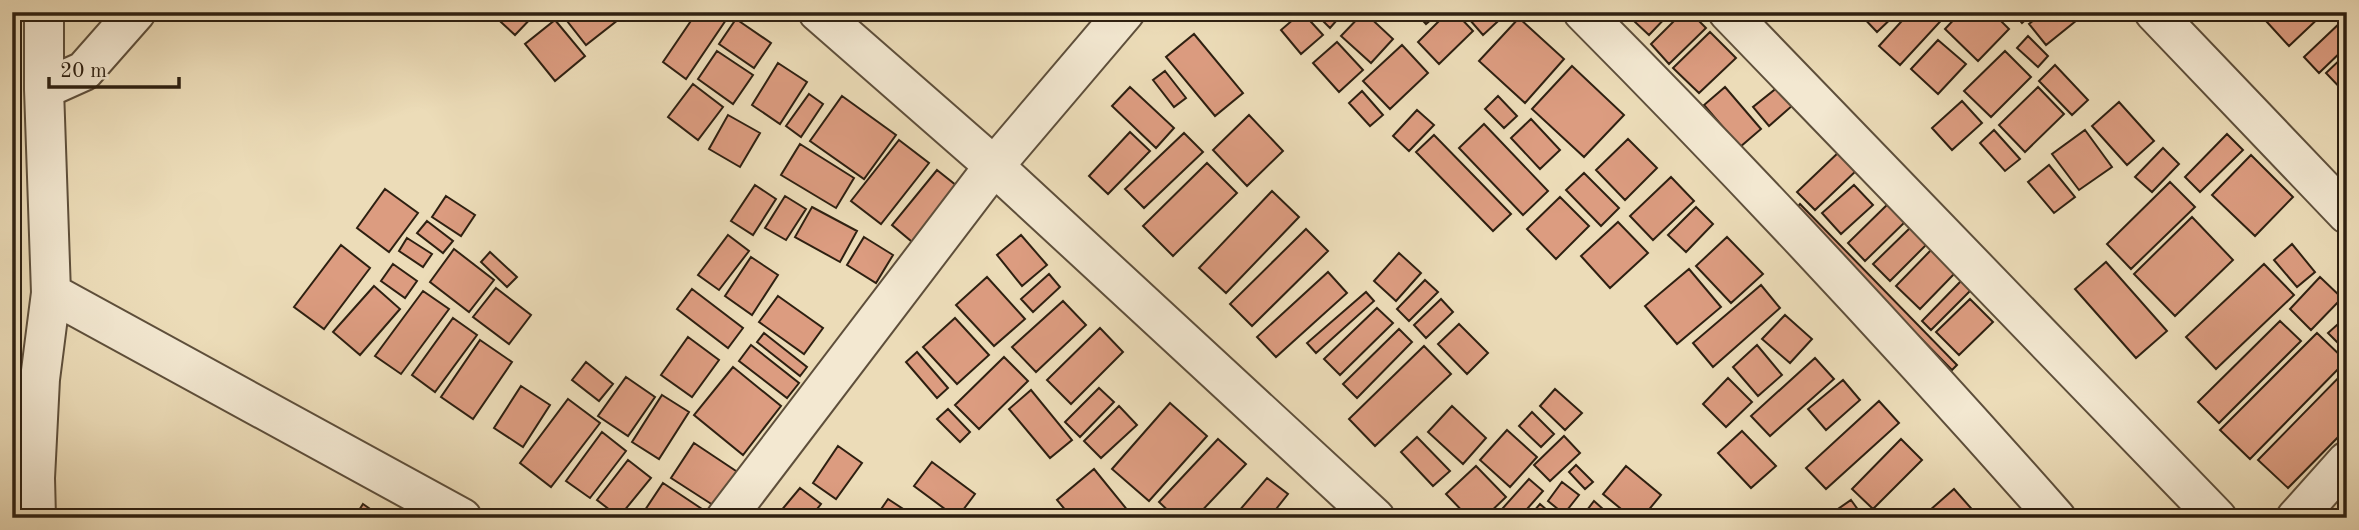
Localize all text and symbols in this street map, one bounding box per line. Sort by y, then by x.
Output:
scale bar [49,46,178,90]
text: 20 m [60,61,107,82]

